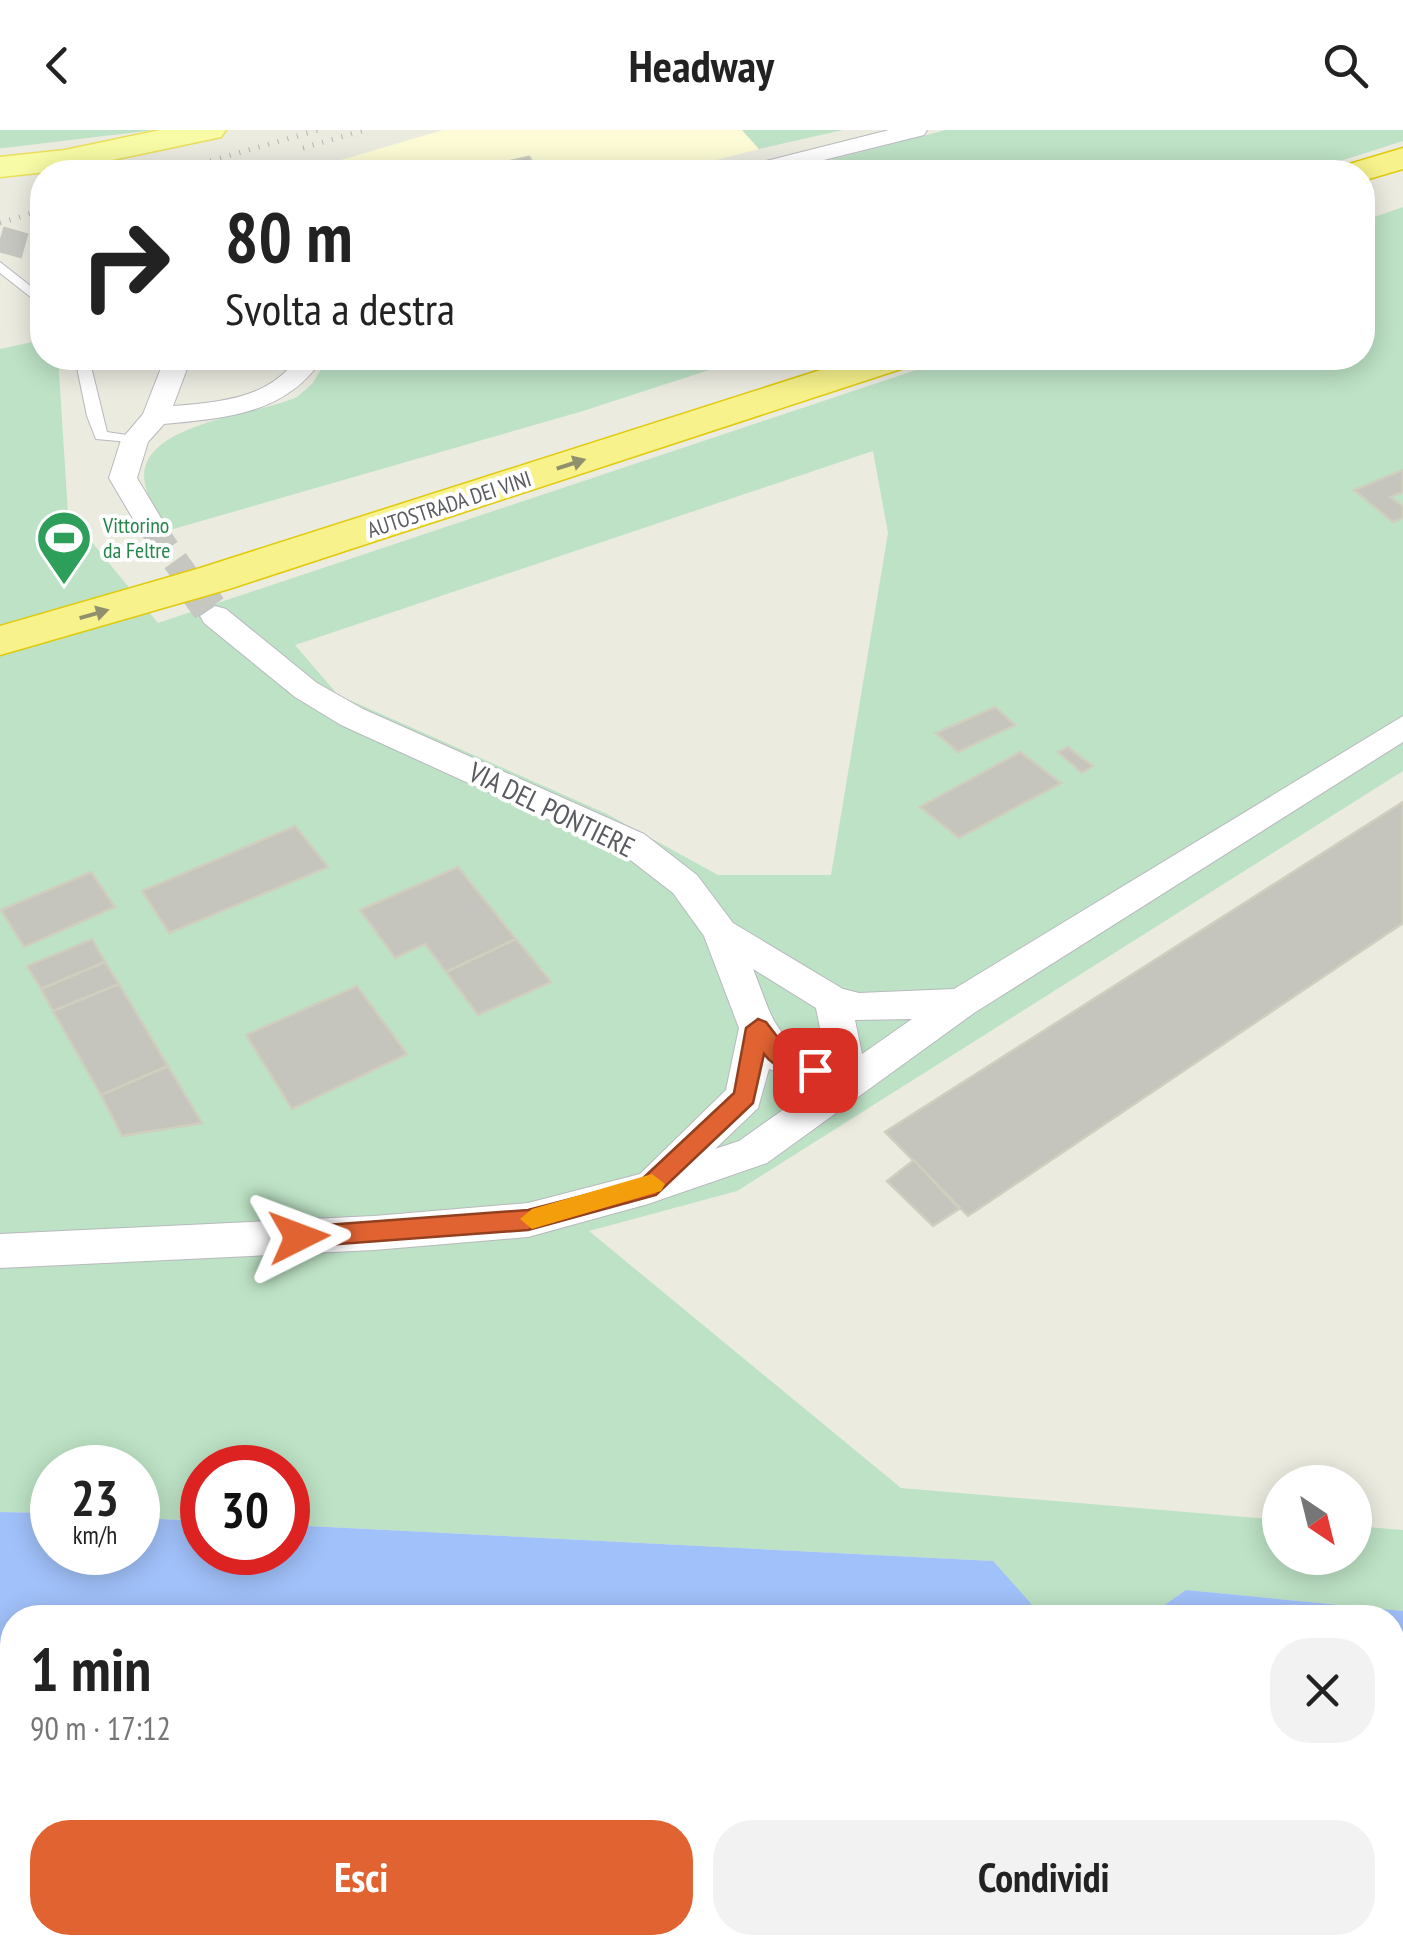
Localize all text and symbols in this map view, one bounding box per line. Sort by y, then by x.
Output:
text: Headway [629,36,774,94]
icon: back [30,38,85,93]
icon: search [1318,38,1373,93]
text: 80 m [225,191,353,281]
icon: right [60,200,190,330]
text: Svolta a destra [225,279,455,337]
one-way arrow [556,456,586,471]
street label: AUTOSTRADA DEI VINI [364,464,534,544]
sports icon: Vittorino da Feltre [34,508,94,587]
place label: Vittorino da Feltre [102,511,170,564]
one-way arrow [79,606,110,621]
street label: VIA DEL PONTIERE [462,752,641,865]
pin [773,1028,858,1113]
icon: arrive [788,1043,843,1098]
position arrow [247,1185,351,1289]
speed limit sign: 30 [180,1445,310,1575]
text: 23 [71,1465,119,1530]
north arrow [1262,1465,1372,1575]
map controls [1262,1465,1372,1575]
text: km/h [73,1519,117,1551]
text: 1 min [30,1630,151,1708]
button: close [1270,1638,1375,1743]
text: 90 m · 17:12 [30,1707,171,1749]
button: Esci [30,1820,693,1935]
button: Condividi [713,1820,1375,1935]

